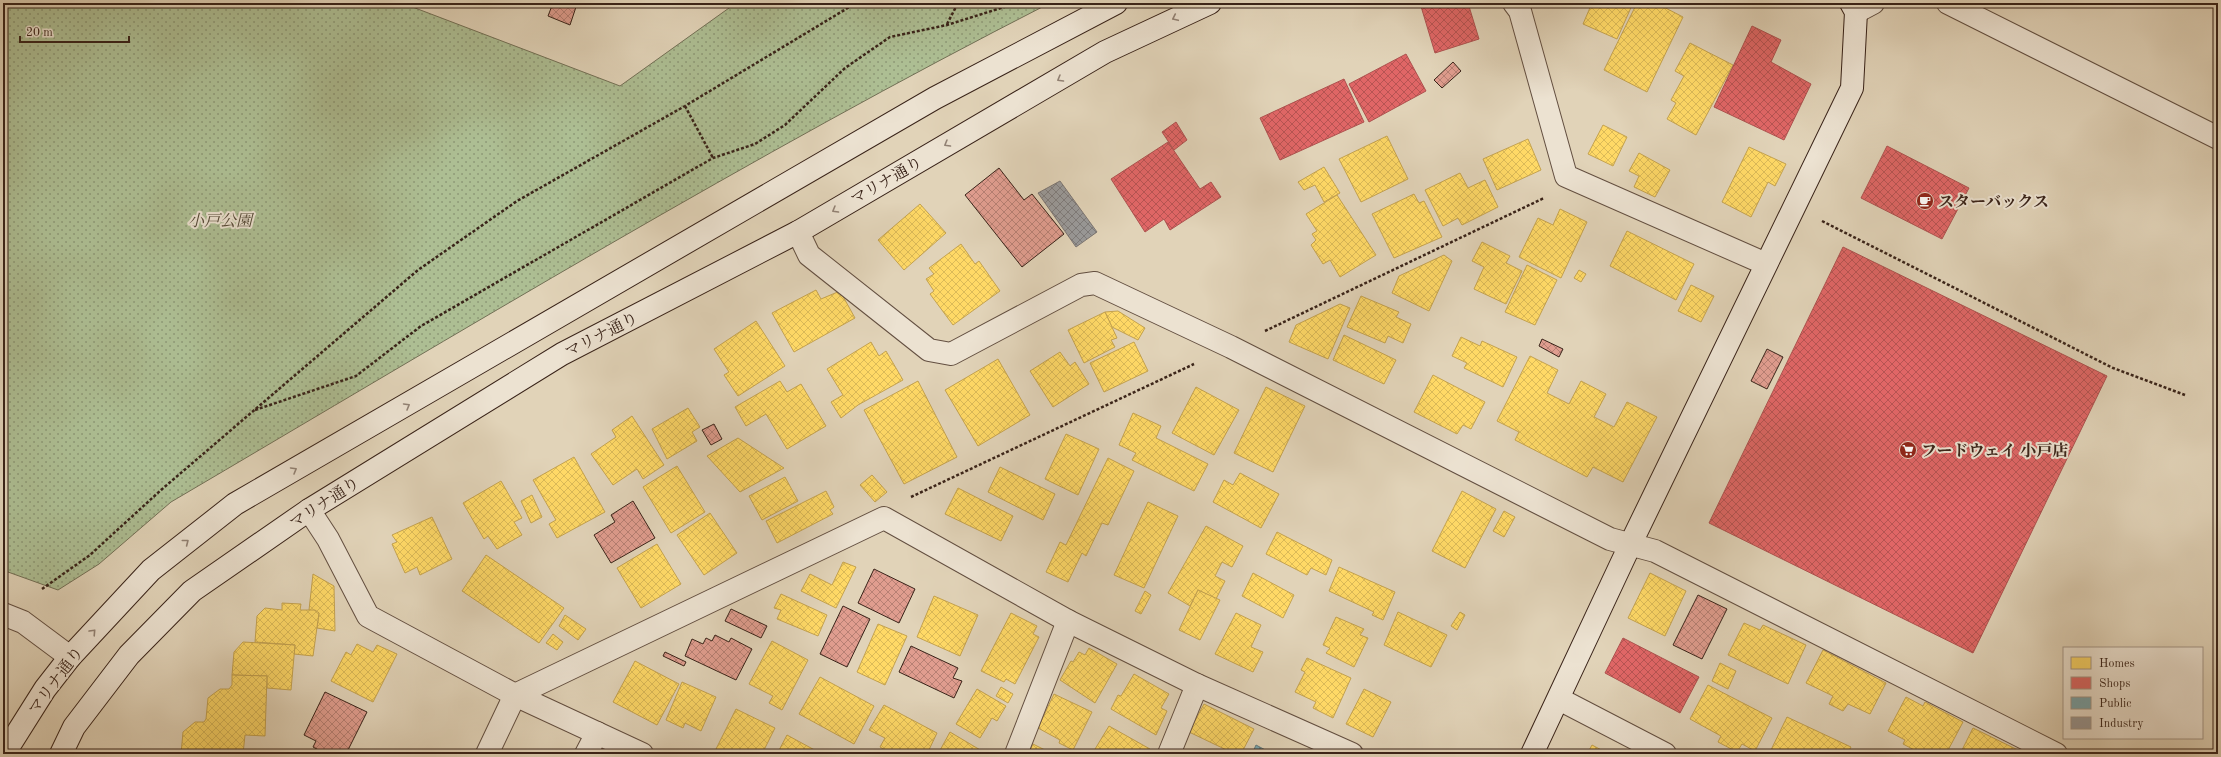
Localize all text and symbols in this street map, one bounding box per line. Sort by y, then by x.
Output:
one-way arrow [1171,13,1179,21]
scale bar [20,18,129,44]
text: 20 m [26,27,53,39]
one-way arrow [1056,74,1064,81]
one-way arrow [944,140,951,147]
street label: マリナ通り [847,153,926,209]
cafe icon: スターバックス [1915,191,1935,211]
place label: スターバックス [1938,194,2049,211]
one-way arrow [832,206,839,213]
park label: 小戸公園 [188,212,255,230]
street label: マリナ通り [562,309,641,361]
one-way arrow [403,403,410,410]
supermarket icon: フードウェイ 小戸店 [1898,440,1918,460]
place label: フードウェイ 小戸店 [1921,442,2068,460]
one-way arrow [290,468,297,475]
street label: マリナ通り [286,474,363,532]
one-way arrow [182,540,189,547]
one-way arrow [88,629,95,637]
street label: マリナ通り [25,643,87,718]
legend [2063,647,2203,739]
text: Homes [2099,658,2135,670]
text: Shops [2099,678,2130,690]
text: Public [2099,698,2131,710]
text: Industry [2099,718,2144,730]

